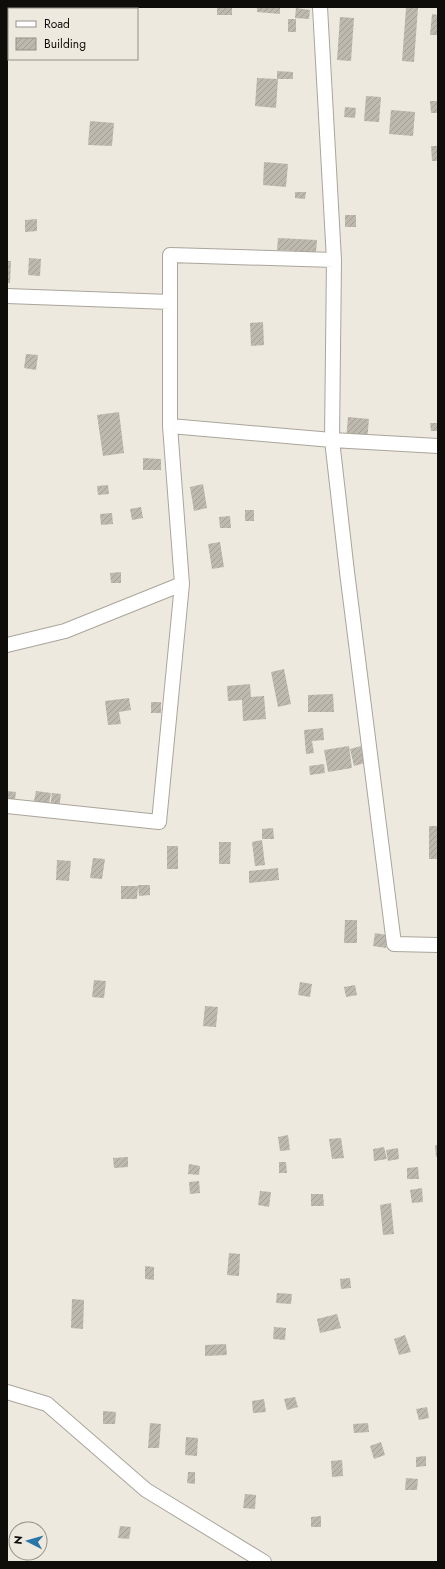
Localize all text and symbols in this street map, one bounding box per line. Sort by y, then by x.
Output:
legend [8,8,138,60]
text: Road [44,15,70,33]
text: Building [44,35,86,53]
north arrow [8,1521,48,1561]
text: N [10,1535,26,1545]

